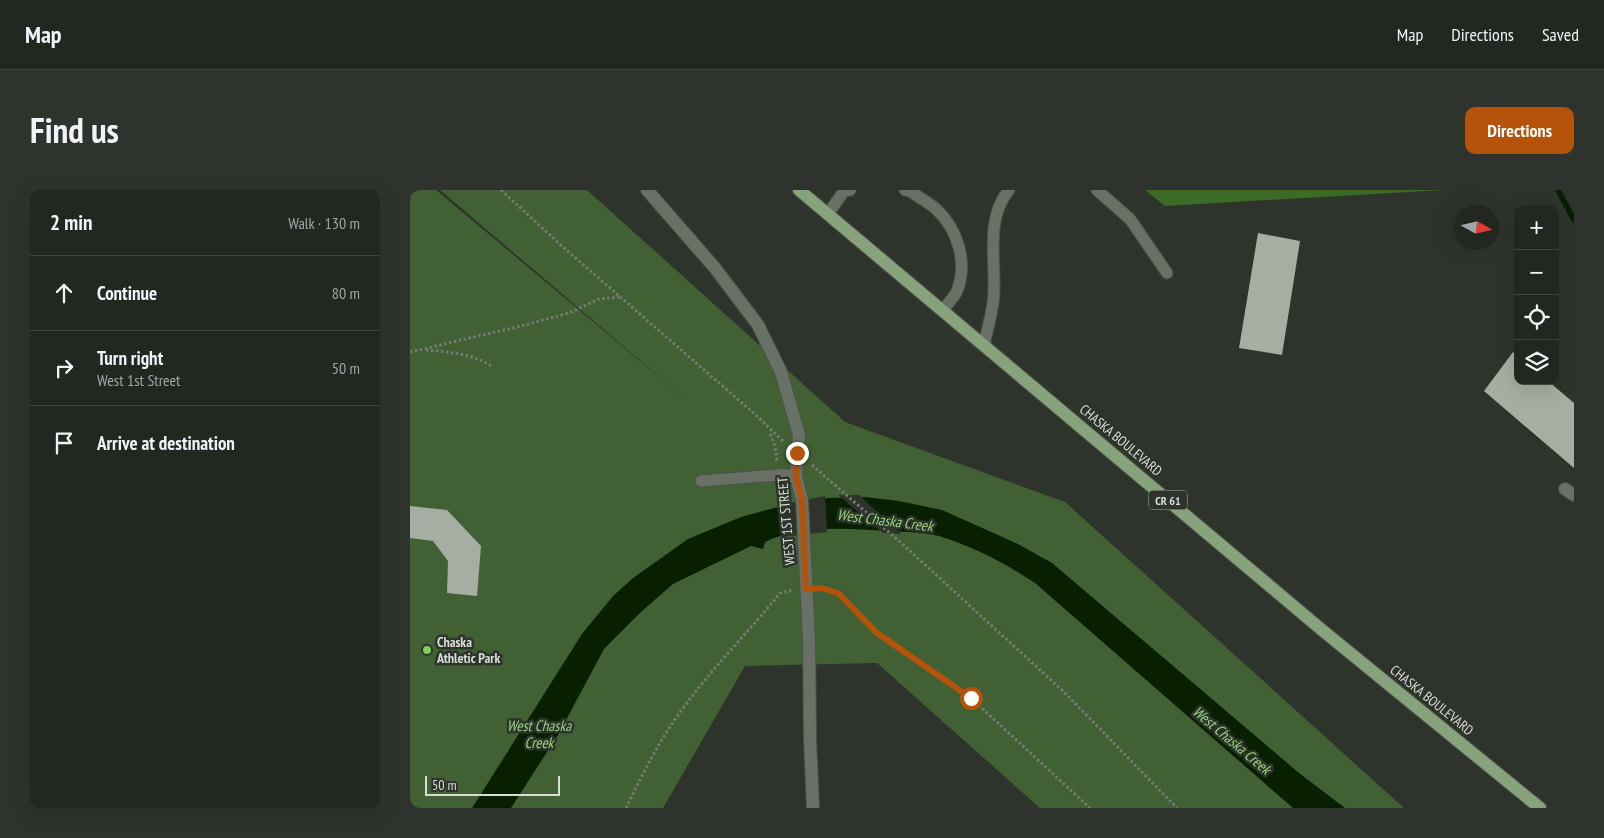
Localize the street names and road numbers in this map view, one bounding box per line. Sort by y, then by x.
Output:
street label: CHASKA BOULEVARD [1076,400,1166,480]
street label: WEST 1ST STREET [773,475,799,566]
road number: CR 61 [1149,490,1187,510]
street label: CHASKA BOULEVARD [1387,661,1477,739]

